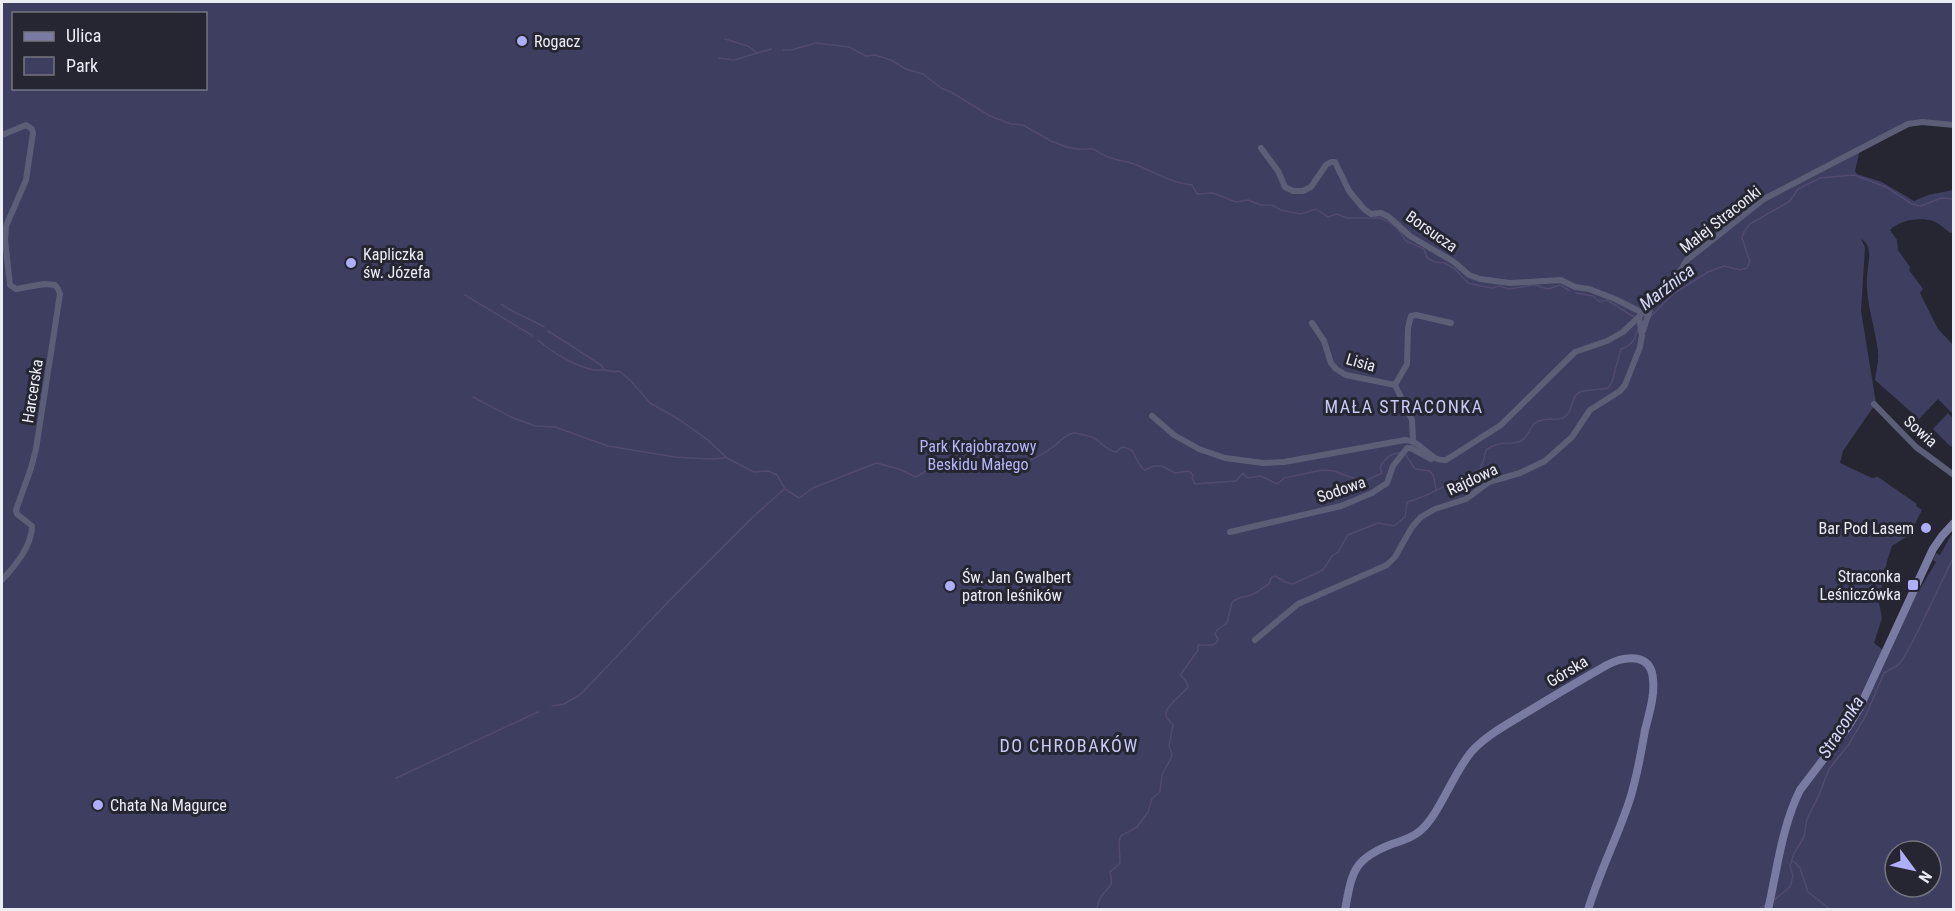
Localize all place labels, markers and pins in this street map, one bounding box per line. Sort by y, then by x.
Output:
place label: Rogacz [534,32,581,51]
marker: Rogacz [515,34,529,48]
place label: Kapliczka św. Józefa [363,245,430,282]
marker: Kapliczka św. Józefa [344,256,358,270]
place label: Bar Pod Lasem [1819,519,1914,538]
marker: Bar Pod Lasem [1919,521,1933,535]
place label: Straconka Leśniczówka [1820,567,1901,604]
place label: Św. Jan Gwalbert patron leśników [962,568,1071,605]
marker: Straconka Leśniczówka [1906,578,1920,592]
marker: Św. Jan Gwalbert patron leśników [943,579,957,593]
place label: Chata Na Magurce [110,796,227,815]
marker: Chata Na Magurce [91,798,105,812]

